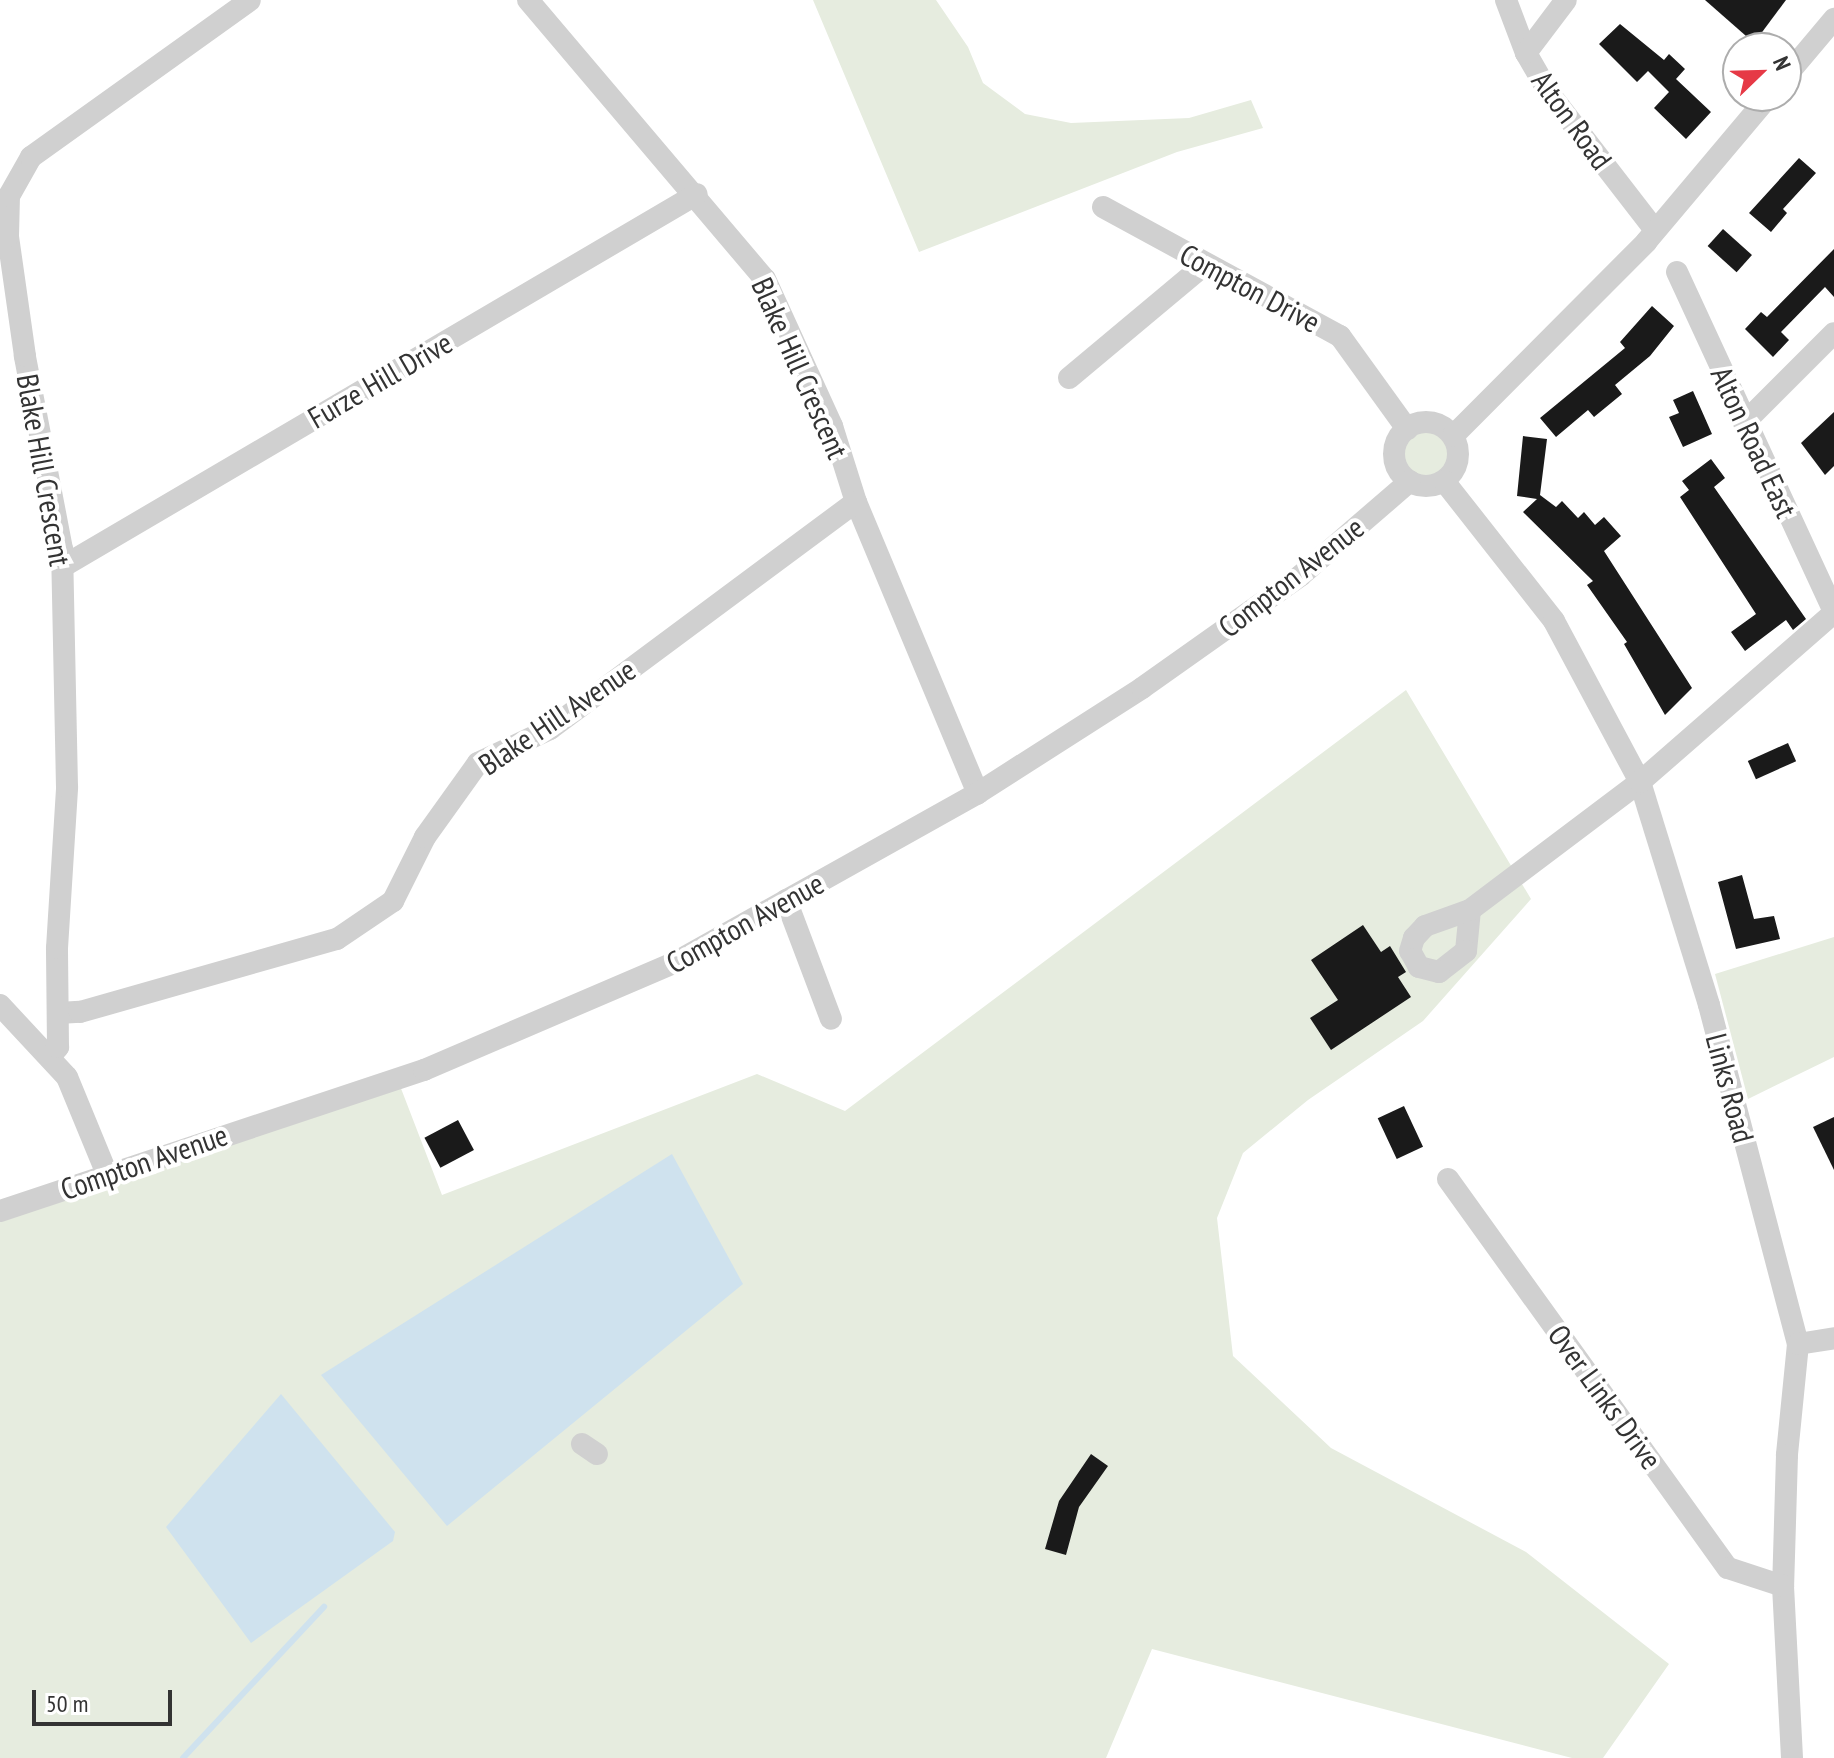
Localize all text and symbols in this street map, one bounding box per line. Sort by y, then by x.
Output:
north arrow [1722,32,1802,112]
text: N [1767,52,1797,74]
street label: Alton Road [1524,64,1620,176]
street label: Compton Drive [1174,236,1326,340]
street label: Blake Hill Crescent [744,272,856,464]
street label: Furze Hill Drive [302,324,458,436]
street label: Alton Road East [1703,361,1805,523]
street label: Blake Hill Crescent [9,371,79,569]
street label: Compton Avenue [1211,509,1371,645]
street label: Blake Hill Avenue [471,651,643,783]
street label: Compton Avenue [660,865,830,981]
street label: Links Road [1698,1030,1762,1146]
street label: Compton Avenue [55,1117,233,1207]
street label: Over Links Drive [1541,1318,1669,1476]
scale bar [36,1674,176,1724]
text: 50 m [46,1688,88,1719]

